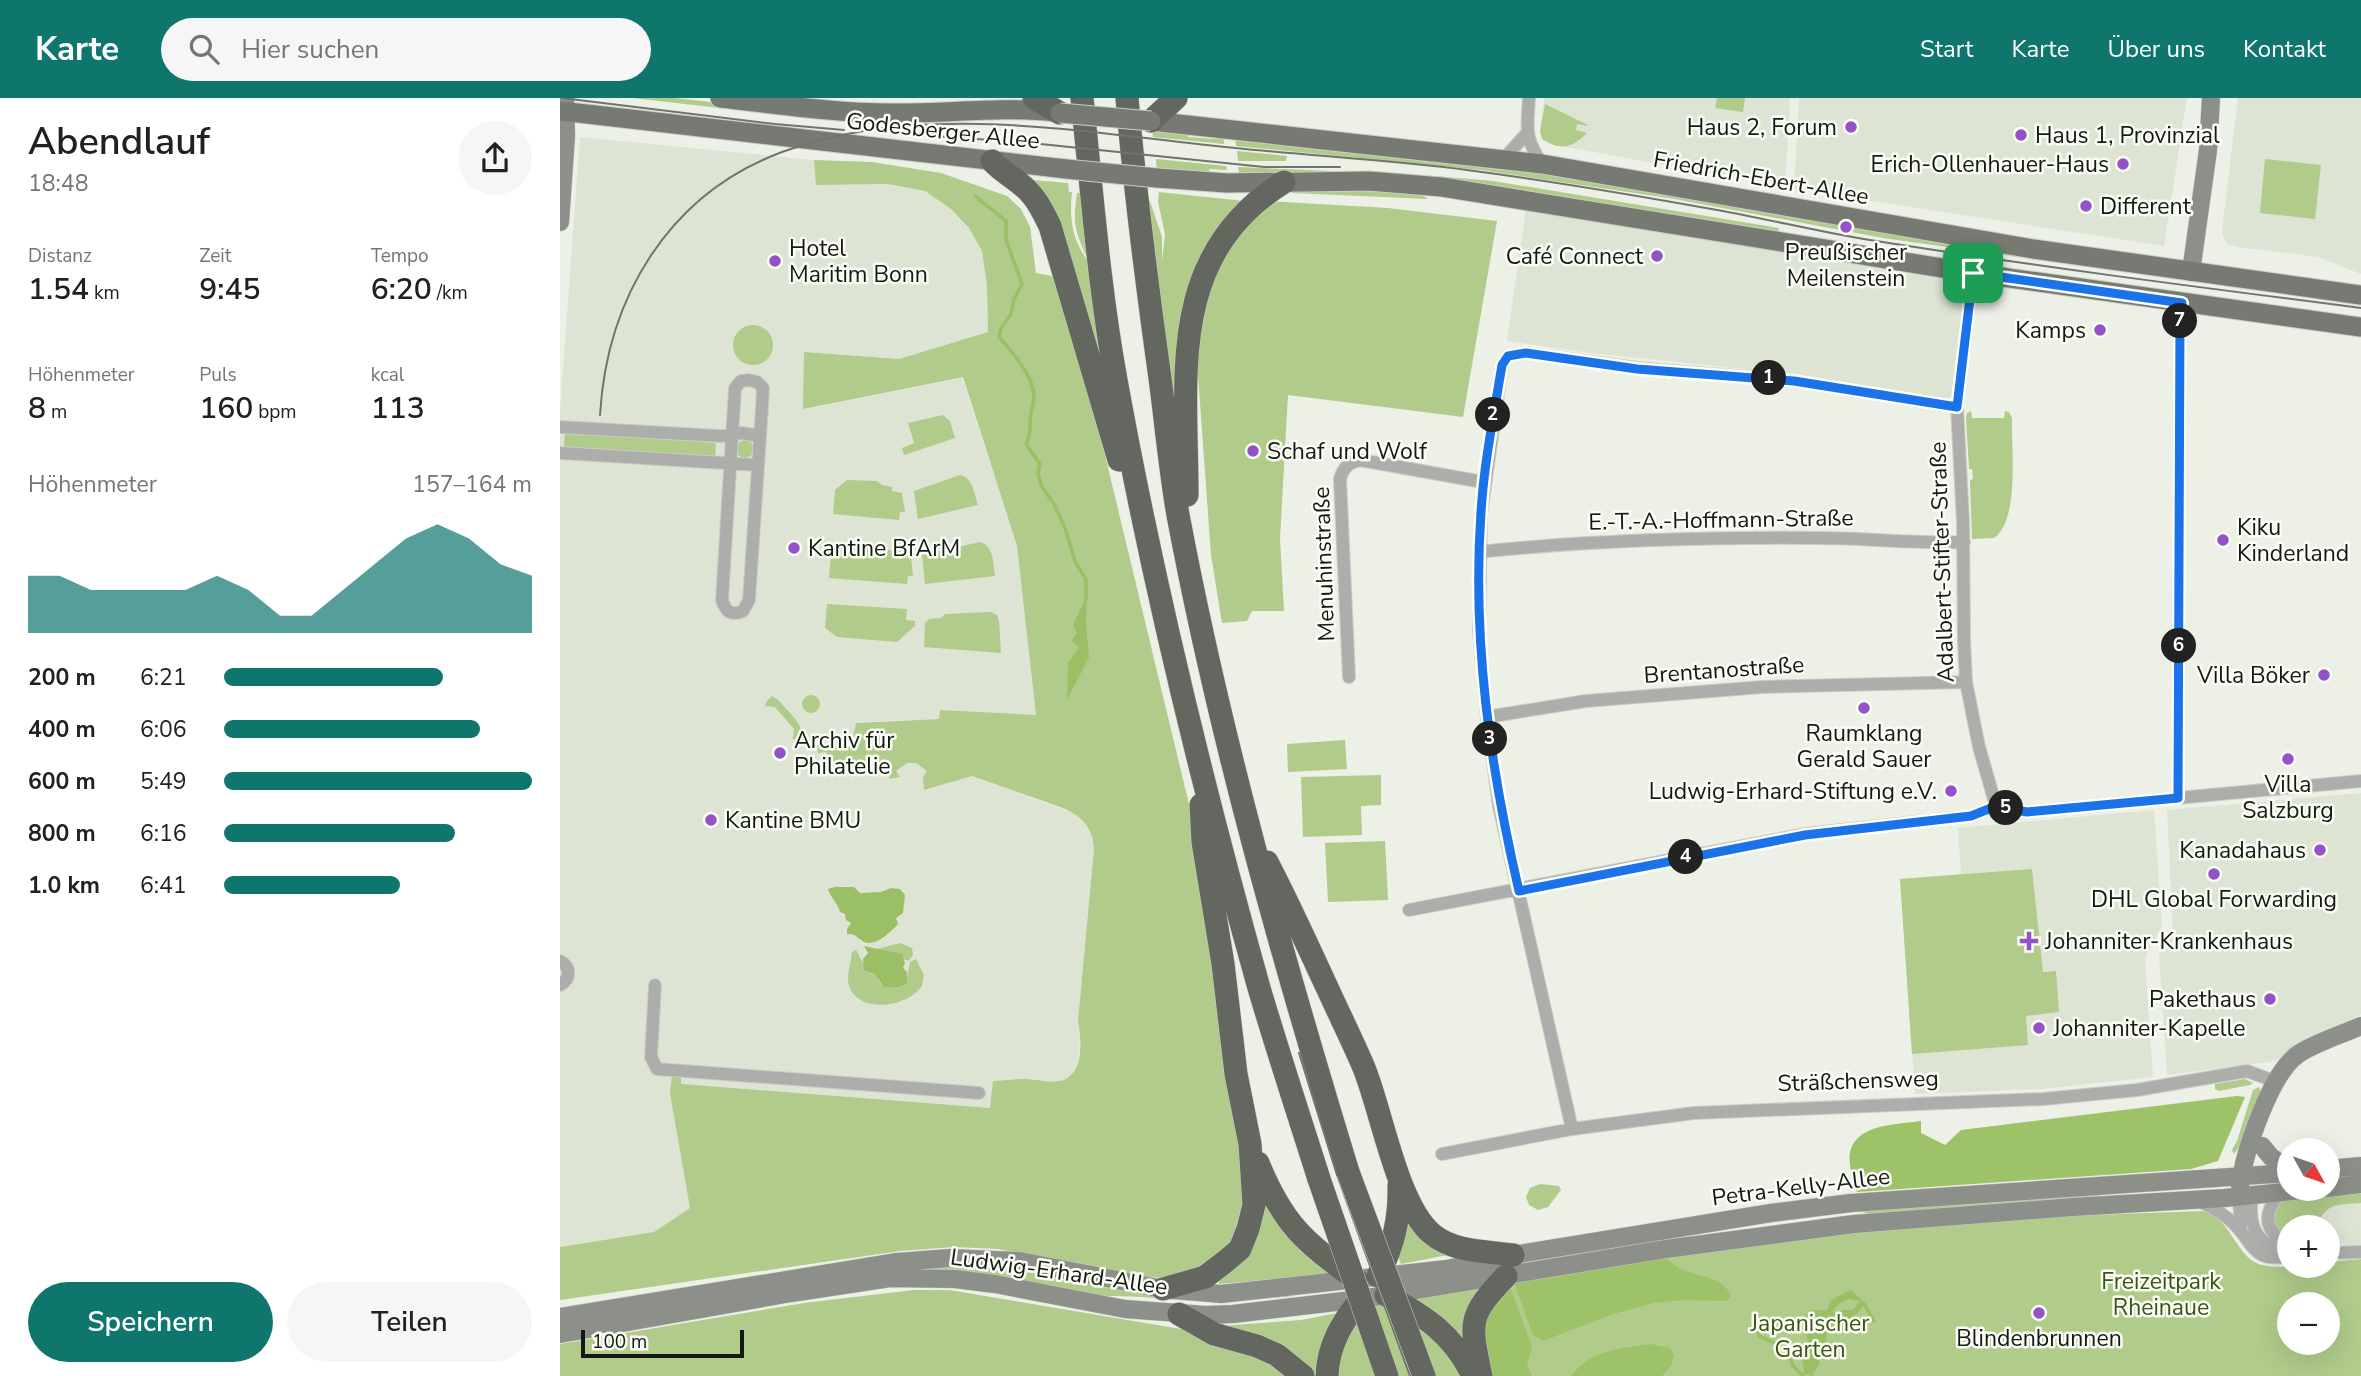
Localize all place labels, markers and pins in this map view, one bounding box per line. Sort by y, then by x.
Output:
place label: Haus 2, Forum [1687,112,1837,143]
marker: Haus 2, Forum [1843,119,1859,135]
place label: Haus 1, Provinzial [2035,120,2220,151]
marker: Haus 1, Provinzial [2013,127,2029,143]
place label: Erich-Ollenhauer-Haus [1871,149,2109,180]
marker: Erich-Ollenhauer-Haus [2115,156,2131,172]
place label: Different [2100,191,2192,222]
marker: Different [2078,198,2094,214]
marker: Preußischer Meilenstein [1838,219,1854,235]
place label: Hotel Maritim Bonn [789,233,928,290]
place label: Preußischer Meilenstein [1785,237,1908,294]
place label: Café Connect [1506,241,1644,272]
pin [1943,243,2003,303]
marker: Café Connect [1649,248,1665,264]
marker: Hotel Maritim Bonn [767,253,783,269]
pin: 7 [2162,304,2198,339]
place label: Kamps [2015,315,2086,346]
marker: Kamps [2092,322,2108,338]
pin: 1 [1752,360,1786,396]
pin: 2 [1476,398,1510,432]
place label: Schaf und Wolf [1267,436,1427,467]
marker: Schaf und Wolf [1245,443,1261,459]
place label: Kiku Kinderland [2237,512,2349,569]
marker: Kiku Kinderland [2215,532,2231,548]
place label: Kantine BfArM [808,533,960,564]
marker: Kantine BfArM [786,540,802,556]
pin: 6 [2162,628,2196,664]
place label: Villa Böker [2196,660,2311,691]
marker: Villa Böker [2316,667,2332,683]
marker: Raumklang Gerald Sauer [1856,700,1872,716]
place label: Raumklang Gerald Sauer [1797,718,1932,775]
pin: 3 [1472,722,1508,756]
place label: Archiv für Philatelie [794,725,895,782]
marker: Archiv für Philatelie [772,745,788,761]
marker: Villa Salzburg [2280,751,2296,767]
place label: Villa Salzburg [2242,769,2334,826]
place label: Ludwig-Erhard-Stiftung e.V. [1649,776,1937,807]
marker: Ludwig-Erhard-Stiftung e.V. [1943,783,1959,799]
pin: 5 [1988,790,2024,826]
place label: Kantine BMU [725,805,861,836]
marker: Kantine BMU [703,812,719,828]
place label: Kanadahaus [2179,835,2306,866]
pin: 4 [1668,840,1704,874]
marker: Kanadahaus [2312,842,2328,858]
marker: DHL Global Forwarding [2206,866,2222,882]
place label: DHL Global Forwarding [2091,884,2337,915]
place label: Johanniter-Krankenhaus [2044,926,2293,957]
marker: Johanniter-Krankenhaus [2019,931,2039,951]
place label: Pakethaus [2149,984,2256,1015]
marker: Pakethaus [2262,991,2278,1007]
place label: Johanniter-Kapelle [2052,1013,2246,1044]
marker: Johanniter-Kapelle [2031,1020,2047,1036]
marker: Blindenbrunnen [2031,1305,2047,1321]
place label: Blindenbrunnen [1956,1323,2122,1354]

